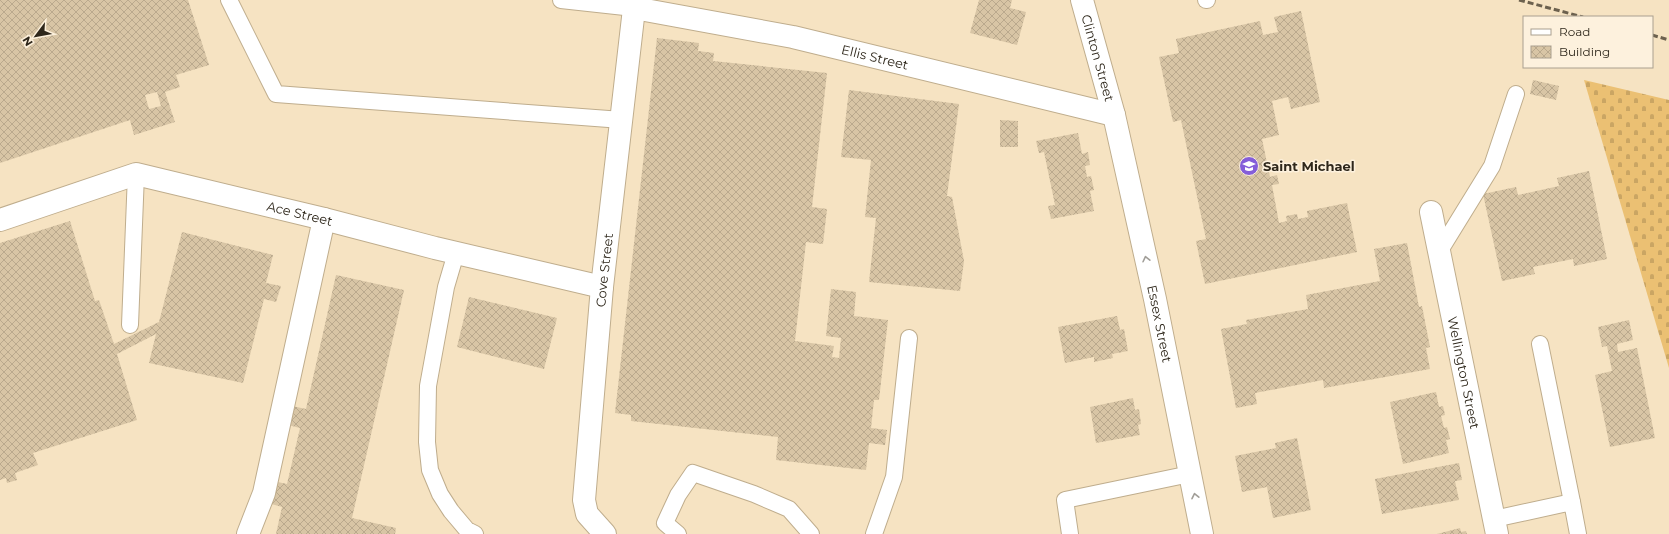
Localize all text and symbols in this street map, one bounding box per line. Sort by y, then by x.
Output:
street label: Clinton Street [1078,12,1118,103]
north arrow [16,16,56,56]
legend [1523,16,1653,68]
text: Road [1559,24,1590,39]
text: N [19,34,36,49]
street label: Ellis Street [840,41,910,73]
text: Building [1559,44,1610,59]
school or university icon: Saint Michael [1238,155,1260,177]
place label: Saint Michael [1263,158,1355,174]
street label: Ace Street [265,198,334,229]
street label: Cove Street [592,232,616,308]
one-way arrow [1143,256,1151,262]
street label: Essex Street [1144,283,1175,364]
street label: Wellington Street [1445,315,1483,430]
one-way arrow [1191,493,1199,499]

